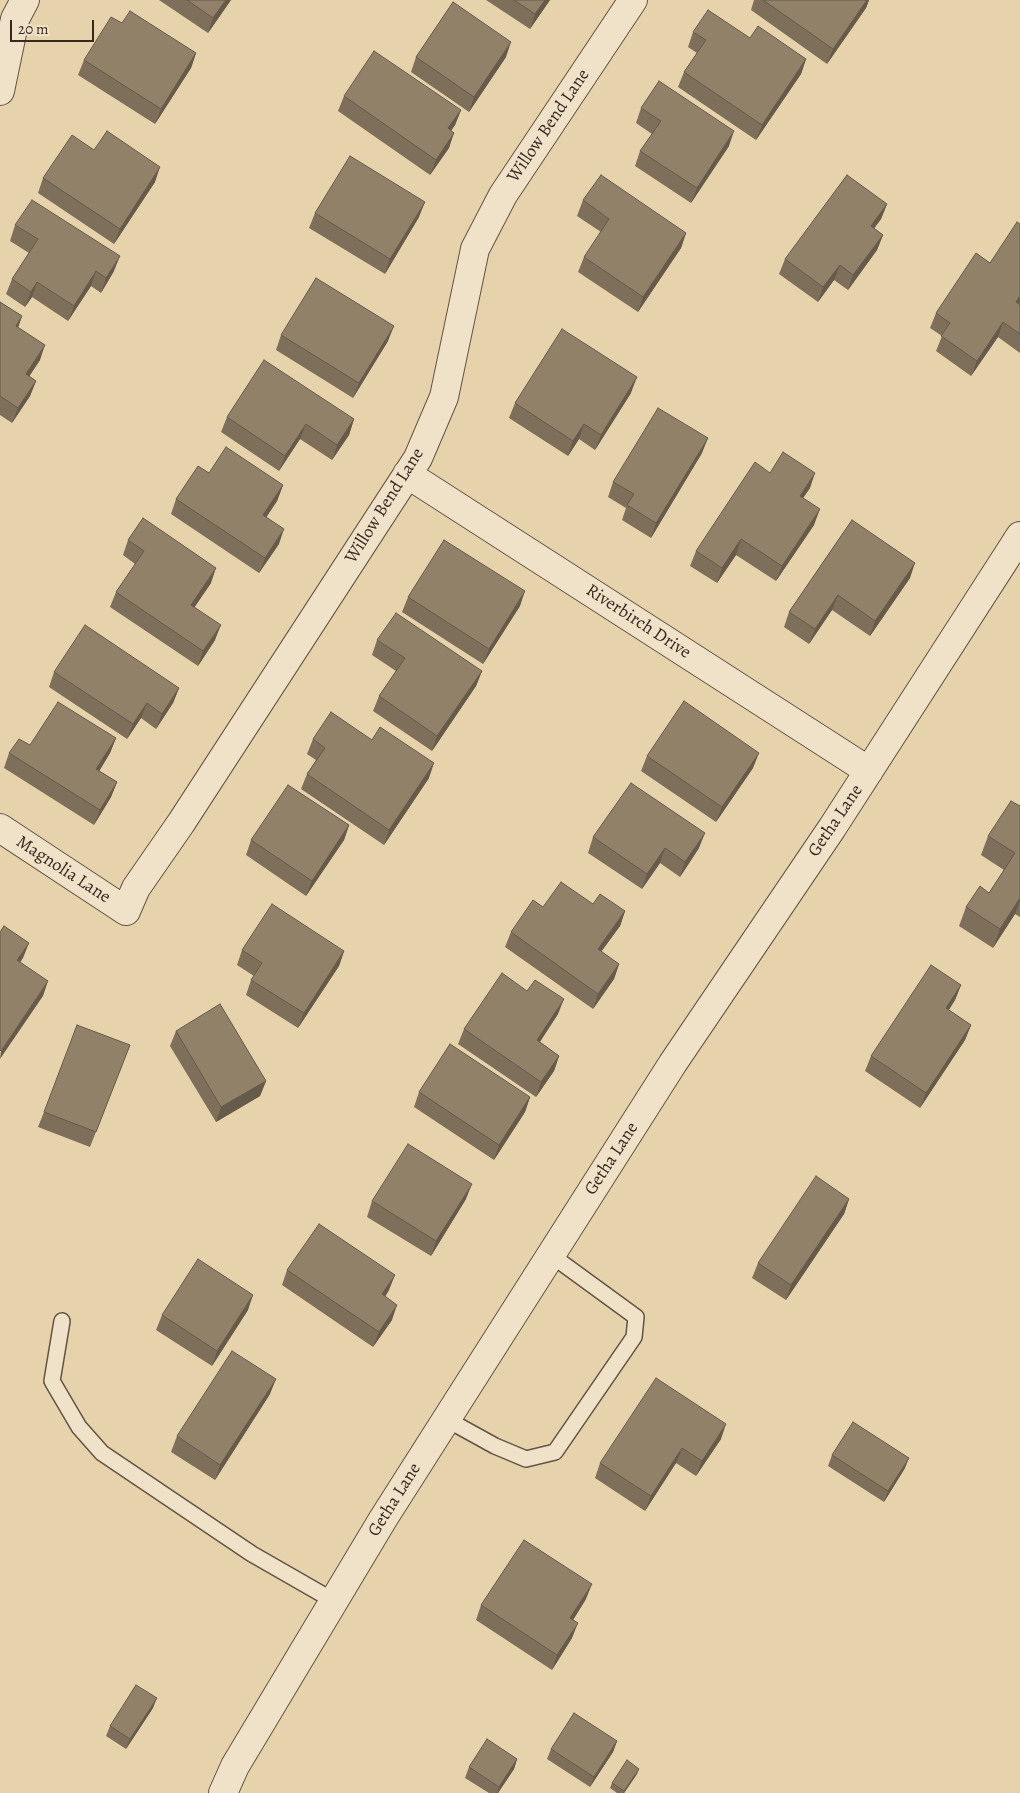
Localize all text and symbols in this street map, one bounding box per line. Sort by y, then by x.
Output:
scale bar [12,10,96,42]
text: 20 m [18,19,49,39]
street label: Willow Bend Lane [503,65,595,187]
street label: Willow Bend Lane [341,444,429,568]
street label: Riverbirch Drive [581,580,695,664]
street label: Getha Lane [804,781,868,861]
street label: Magnolia Lane [12,831,114,909]
street label: Getha Lane [580,1118,644,1200]
street label: Getha Lane [364,1459,426,1541]

